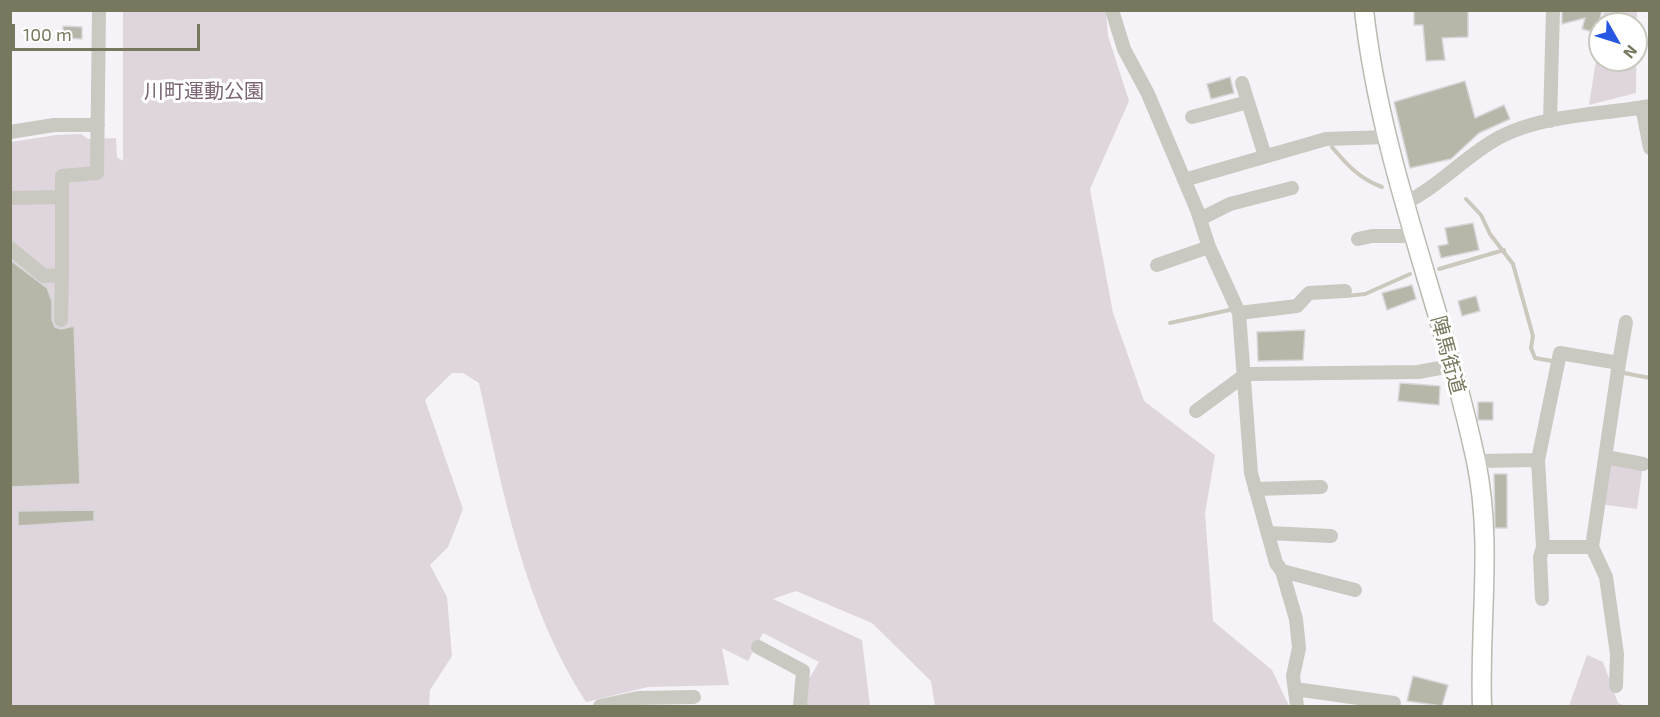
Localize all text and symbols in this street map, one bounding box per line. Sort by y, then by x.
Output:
scale bar [15,12,202,50]
north arrow [1588,12,1648,72]
text: 100 m [23,23,72,45]
text: N [1620,42,1642,63]
park label: 川町運動公園 [144,79,264,103]
street label: 陣馬街道 [1426,313,1470,397]

